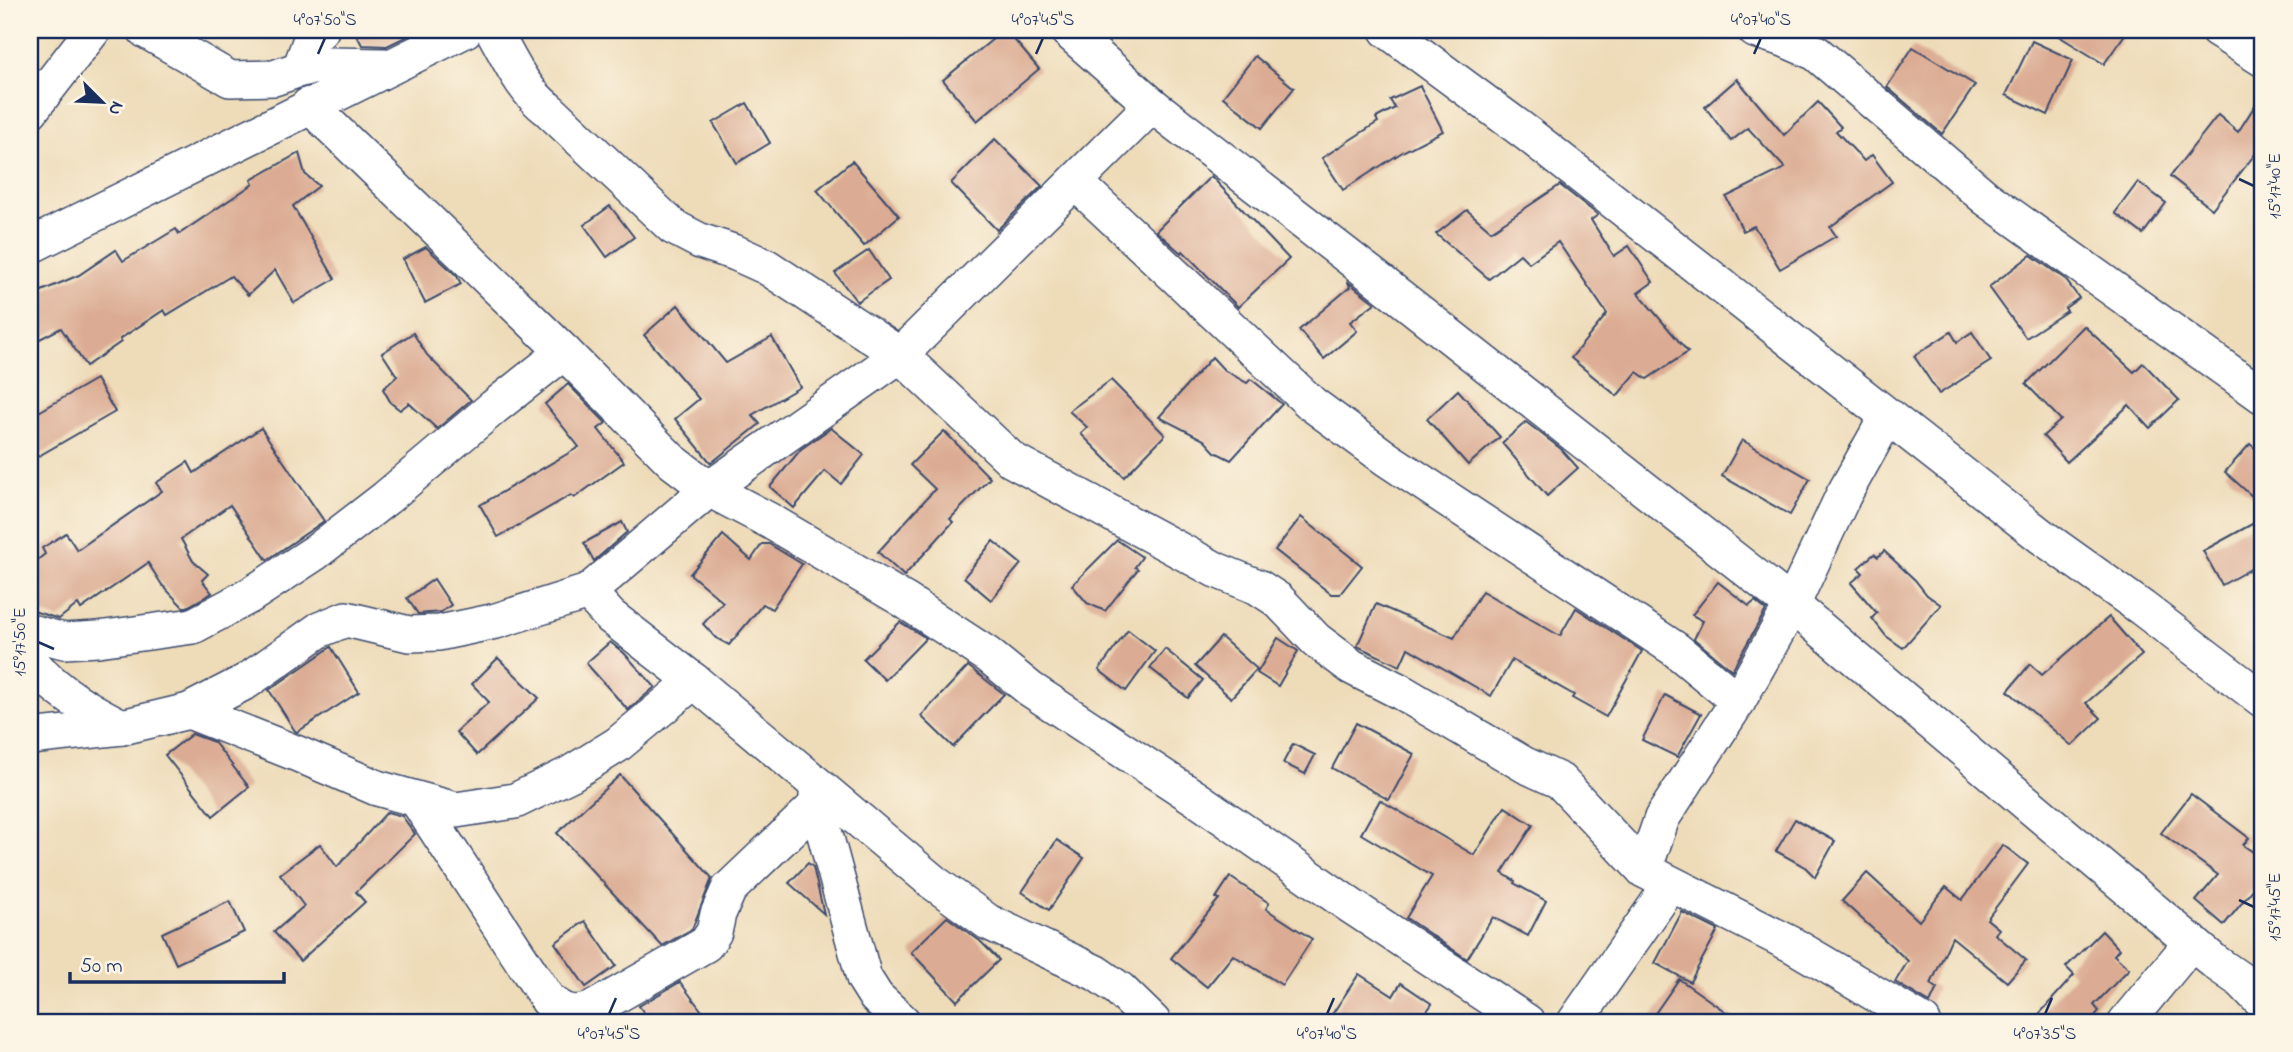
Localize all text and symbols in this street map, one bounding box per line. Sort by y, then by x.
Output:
text: 4°07'50"S [293,8,357,34]
text: 4°07'45"S [1012,8,1074,34]
text: 4°07'40"S [1731,8,1791,34]
north arrow [66,66,136,136]
text: N [100,97,130,119]
text: 15°17'40"E [2263,153,2289,219]
text: 15°17'50"E [8,607,34,677]
text: 15°17'45"E [2263,873,2289,941]
scale bar [70,940,284,984]
text: 50 m [80,952,123,982]
text: 4°07'45"S [578,1022,640,1048]
text: 4°07'40"S [1297,1022,1357,1048]
text: 4°07'35"S [2014,1022,2076,1048]

